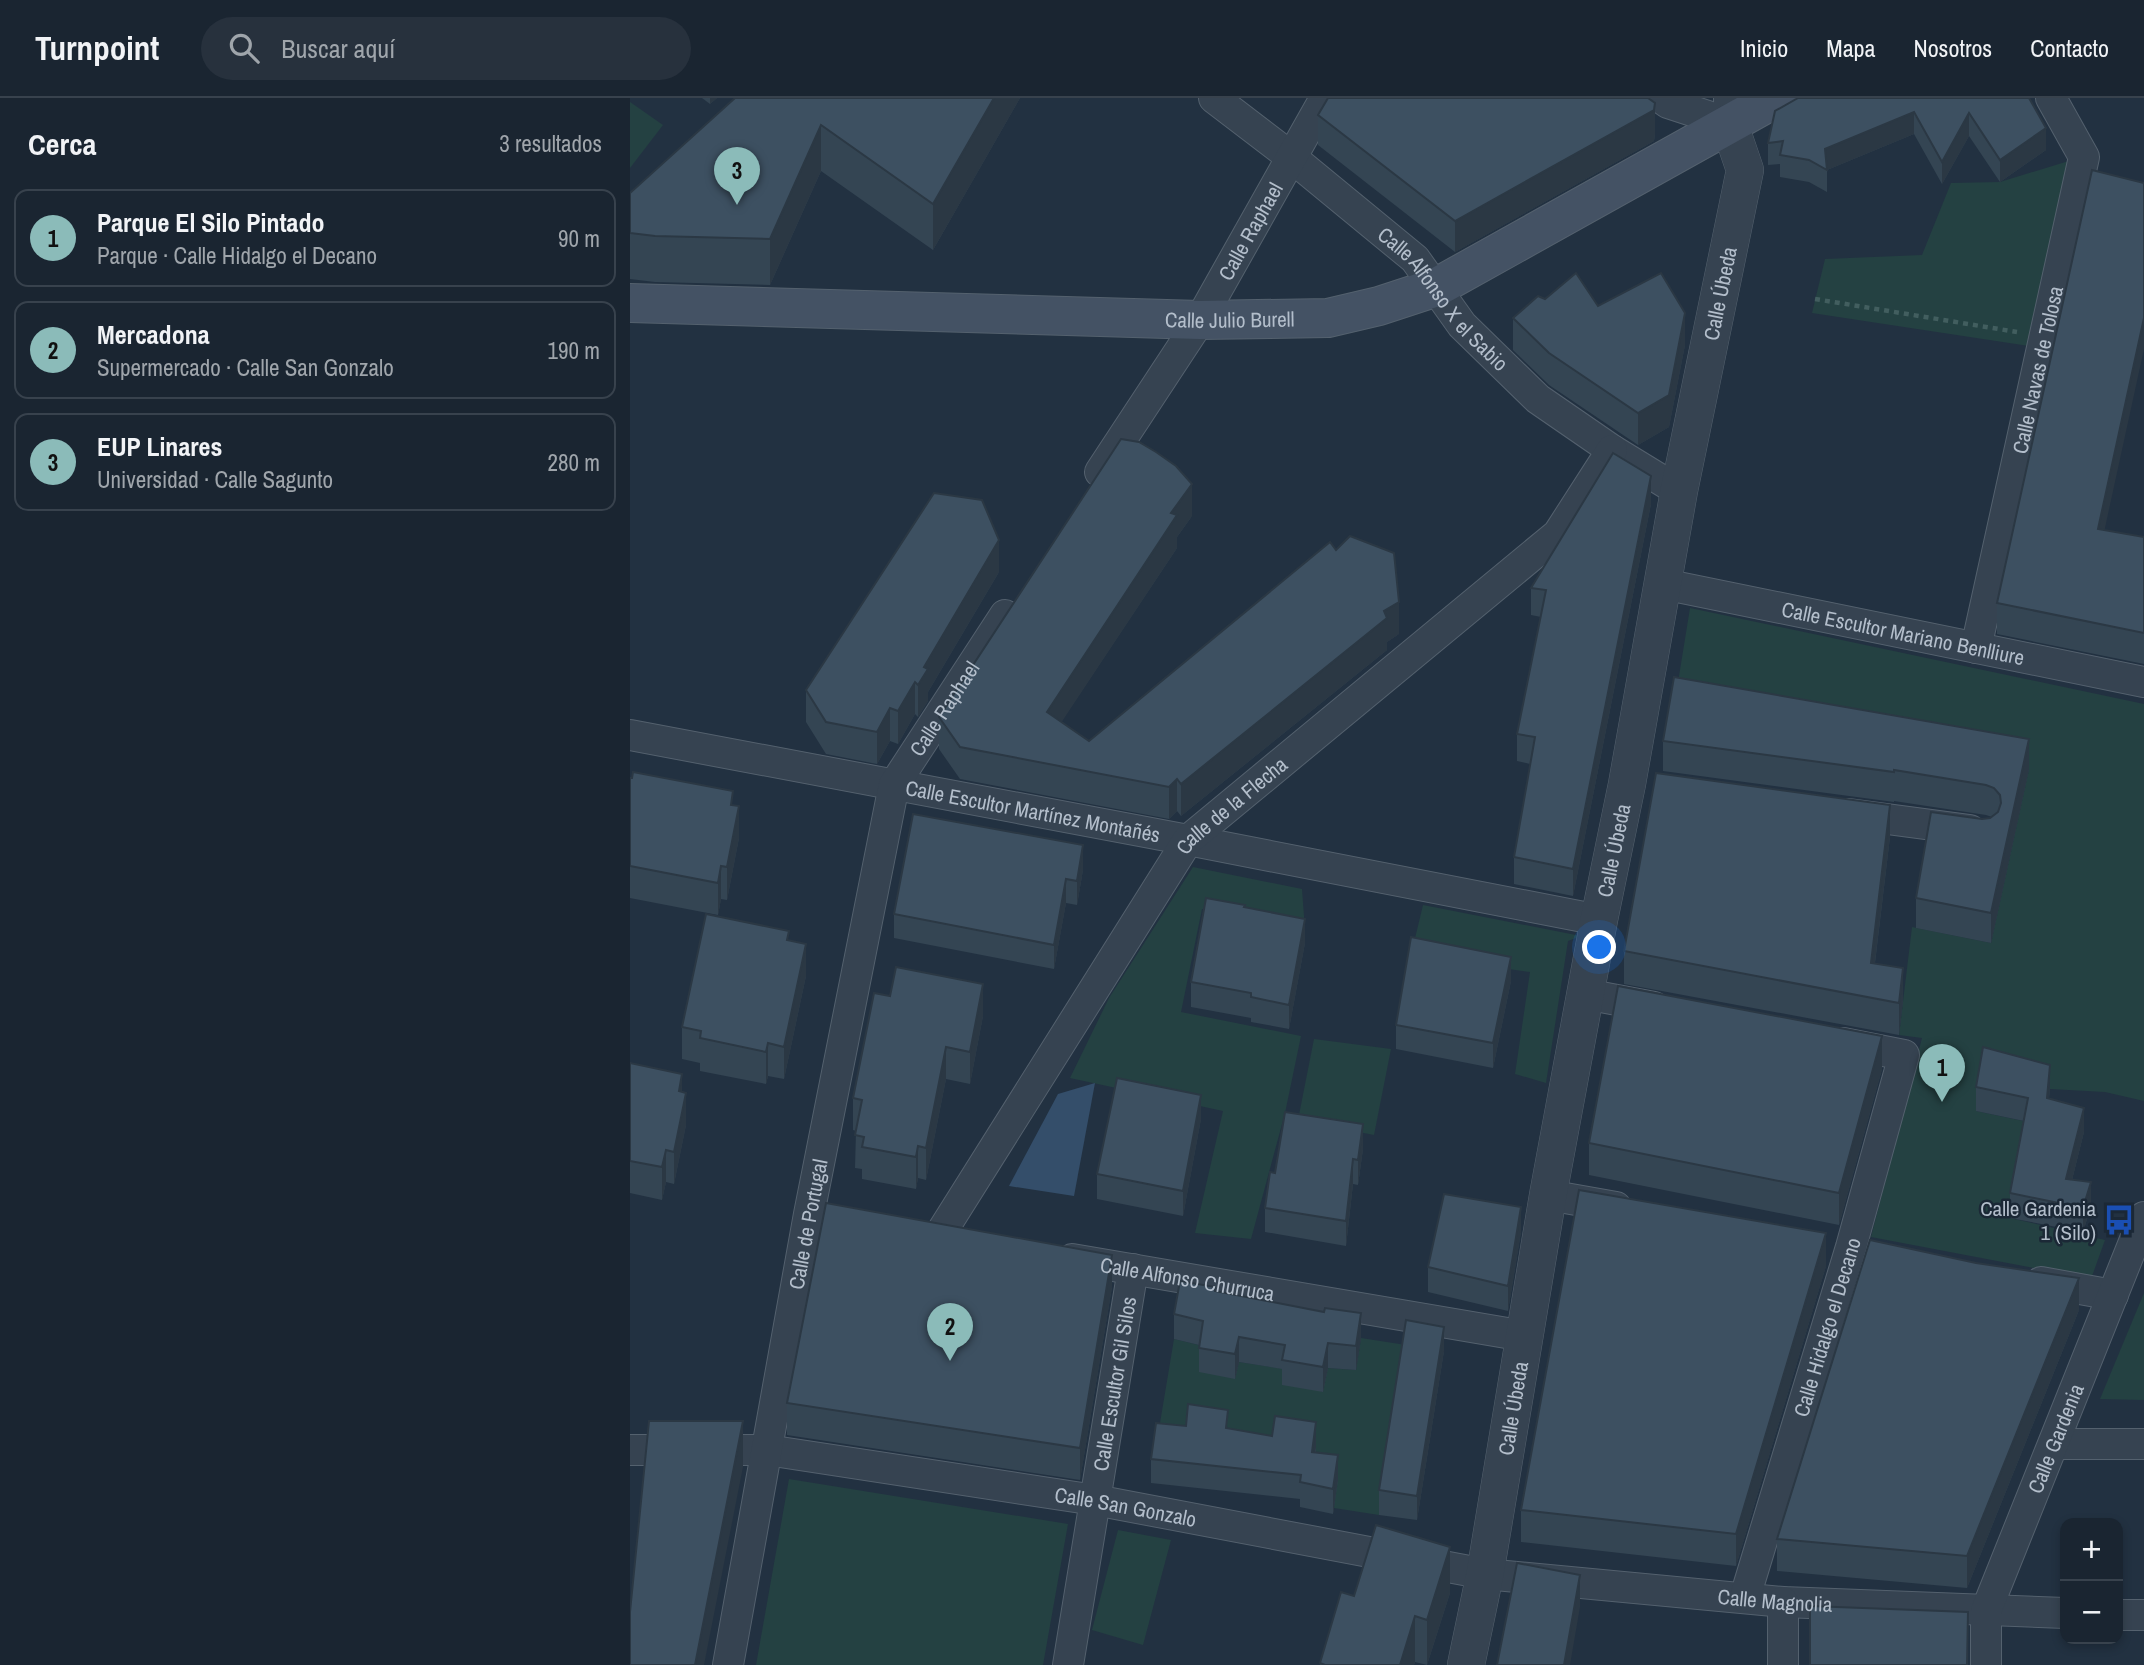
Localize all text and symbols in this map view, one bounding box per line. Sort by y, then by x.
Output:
search box [201,17,691,80]
text: Turnpoint [35,26,159,70]
icon: search [225,29,263,67]
text: Buscar aquí [281,31,395,66]
text: Inicio [1740,32,1788,64]
text: Mapa [1826,32,1875,64]
text: Nosotros [1913,32,1992,64]
text: Contacto [2030,32,2109,64]
text: Cerca [28,124,96,164]
text: 3 resultados [499,128,602,159]
pin: 3 [714,147,760,205]
street label: Calle Raphael [1211,177,1289,285]
text: Parque El Silo Pintado [97,205,325,240]
street label: Calle Alfonso X el Sabio [1372,220,1515,377]
text: 1 [48,223,58,254]
text: 90 m [558,223,600,254]
text: Parque · Calle Hidalgo el Decano [97,240,377,271]
street label: Calle Úbeda [1696,244,1743,343]
street label: Calle Navas de Tolosa [2005,283,2070,456]
street label: Calle Julio Burell [1165,304,1295,335]
text: Mercadona [97,317,210,352]
text: 2 [48,335,58,366]
text: 190 m [548,335,600,366]
text: Supermercado · Calle San Gonzalo [97,352,394,383]
text: EUP Linares [97,429,222,464]
text: 3 [48,447,58,478]
text: 280 m [548,447,600,478]
text: Universidad · Calle Sagunto [97,464,333,495]
street label: Calle Escultor Mariano Benlliure [1779,594,2027,672]
street label: Calle Raphael [902,655,986,762]
street label: Calle de la Flecha [1168,749,1293,859]
street label: Calle Escultor Martínez Montañés [903,773,1163,849]
street label: Calle Úbeda [1590,801,1637,900]
your location [1582,930,1616,964]
pin: 1 [1919,1044,1965,1102]
street label: Calle de Portugal [781,1156,834,1292]
place label: Calle Gardenia 1 (Silo) [1980,1194,2096,1247]
bus stop icon: Calle Gardenia 1 (Silo) [2102,1203,2136,1237]
street label: Calle Hidalgo el Decano [1786,1234,1867,1420]
street label: Calle Alfonso Churruca [1098,1250,1277,1308]
street label: Calle Escultor Gil Silos [1086,1294,1143,1473]
pin: 2 [927,1303,973,1361]
street label: Calle Úbeda [1490,1359,1535,1457]
street label: Calle Gardenia [2020,1379,2090,1498]
street label: Calle San Gonzalo [1053,1480,1199,1533]
map controls [2060,1518,2123,1644]
button: + [2060,1518,2123,1581]
street label: Calle Magnolia [1716,1581,1833,1618]
button: − [2060,1581,2123,1644]

